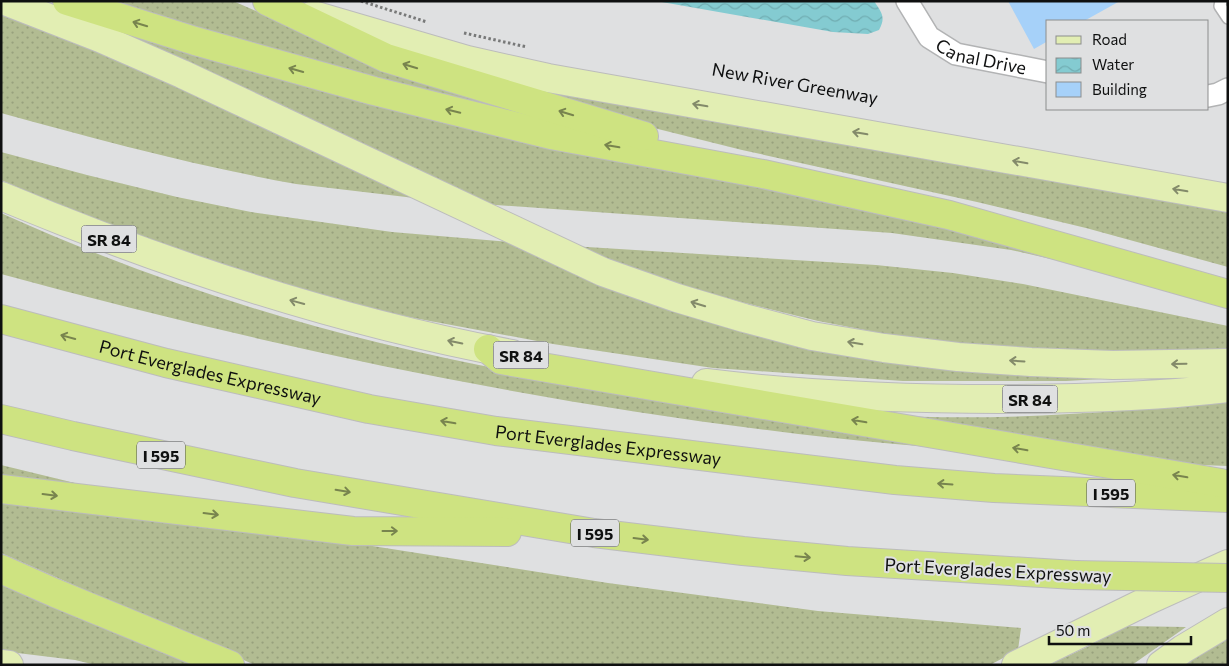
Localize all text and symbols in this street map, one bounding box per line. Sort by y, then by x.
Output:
one-way arrow [132,19,148,28]
legend [1046,20,1209,110]
text: Road [1092,30,1127,48]
street label: Canal Drive [932,33,1028,79]
text: Water [1092,55,1134,73]
street label: New River Greenway [710,58,880,108]
one-way arrow [402,60,418,70]
one-way arrow [288,64,304,74]
text: Building [1092,80,1147,98]
one-way arrow [692,99,708,109]
one-way arrow [445,106,461,115]
one-way arrow [558,107,574,117]
one-way arrow [852,128,868,138]
one-way arrow [604,140,620,150]
one-way arrow [1012,156,1028,166]
one-way arrow [1172,185,1188,195]
road number: SR 84 [82,225,136,252]
one-way arrow [289,297,305,307]
one-way arrow [690,299,706,309]
one-way arrow [61,331,77,341]
street label: Port Everglades Expressway [97,335,323,409]
one-way arrow [447,337,463,346]
one-way arrow [848,338,864,348]
road number: SR 84 [494,342,548,368]
one-way arrow [1009,356,1025,366]
one-way arrow [1171,359,1188,369]
road number: SR 84 [1002,386,1058,412]
one-way arrow [852,416,868,426]
one-way arrow [441,417,457,427]
street label: Port Everglades Expressway [494,420,723,470]
road number: I 595 [137,442,185,468]
one-way arrow [1012,443,1028,453]
one-way arrow [1172,471,1188,481]
road number: I 595 [1087,479,1135,506]
one-way arrow [937,480,953,489]
one-way arrow [334,487,350,497]
one-way arrow [41,490,57,500]
one-way arrow [203,509,219,519]
road number: I 595 [571,520,619,546]
one-way arrow [382,526,398,536]
one-way arrow [633,534,649,544]
one-way arrow [795,552,811,562]
street label: Port Everglades Expressway [884,553,1112,587]
scale bar [1049,614,1192,646]
text: 50 m [1056,621,1090,639]

